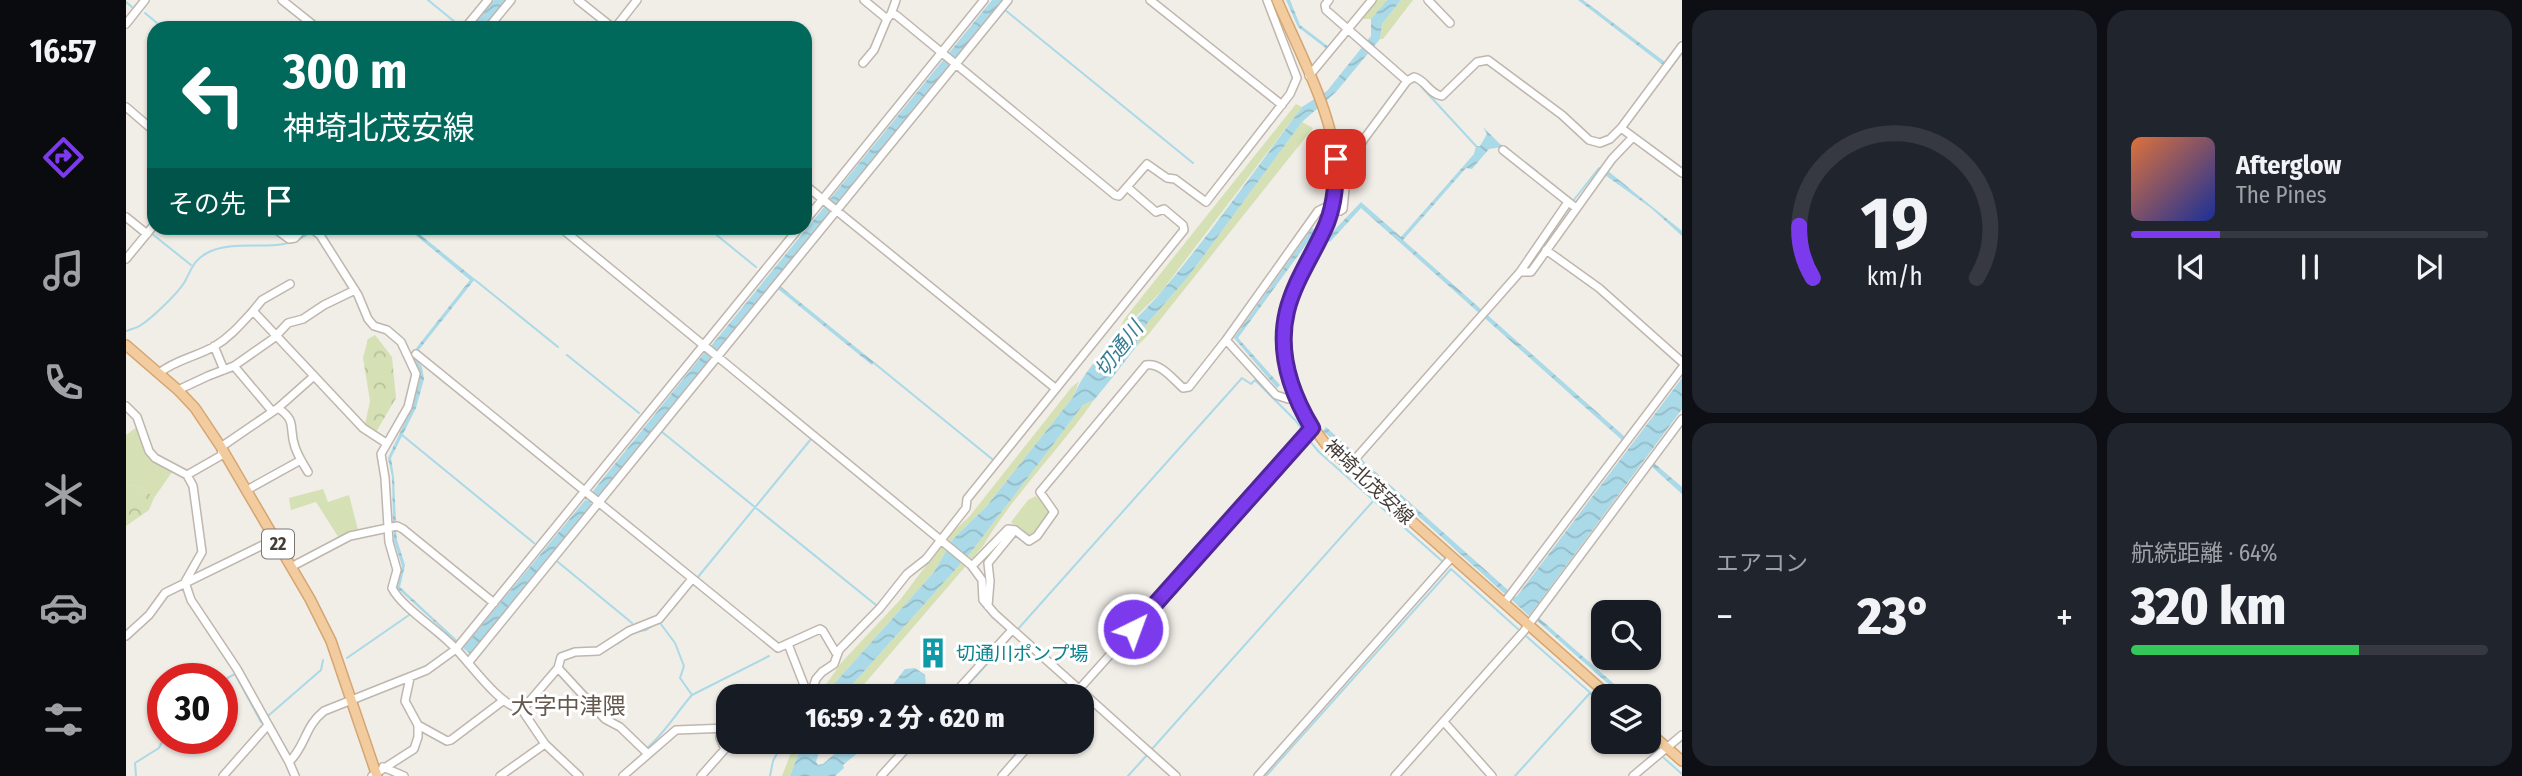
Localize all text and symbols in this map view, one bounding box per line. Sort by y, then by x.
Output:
text: 16:57 [30,32,96,70]
text: 300 m [283,42,407,101]
icon: left [168,49,259,140]
text: 神埼北茂安線 [283,109,475,147]
pin [1306,129,1366,189]
icon: directions [39,133,88,182]
icon: arrive [1317,140,1355,178]
text: Afterglow [2236,150,2341,181]
text: 19 [1860,180,1929,267]
text: The Pines [2236,181,2327,209]
icon: arrive [260,182,298,220]
text: その先 [168,189,246,220]
icon: music [39,246,88,295]
icon: previous [2172,248,2210,286]
icon: pause [2291,248,2329,286]
icon: next [2410,248,2448,286]
text: km/h [1867,262,1922,292]
water label: 切通川 [1089,315,1150,382]
icon: phone [39,358,88,407]
street label: 神埼北茂安線 [1319,435,1419,529]
icon: climate [39,470,88,519]
road number: 22 [262,530,294,558]
text: 航続距離 · 64% [2131,539,2278,567]
text: エアコン [1716,549,1808,577]
text: 320 km [2131,575,2286,638]
icon: car [39,583,88,632]
text: 23° [1858,585,1931,648]
position arrow [1096,592,1170,666]
text: − [1716,594,1733,640]
text: + [2056,594,2073,640]
map controls [1591,600,1661,754]
button: search [1591,600,1661,670]
building icon: 切通川ポンプ場 [916,636,950,670]
place label: 切通川ポンプ場 [956,642,1088,665]
speed limit sign: 30 [147,663,238,754]
button: layers [1591,684,1661,754]
district label: 大字中津隈 [511,692,626,720]
icon: filters [39,695,88,744]
text: 16:59 · 2 分 · 620 m [805,703,1005,734]

